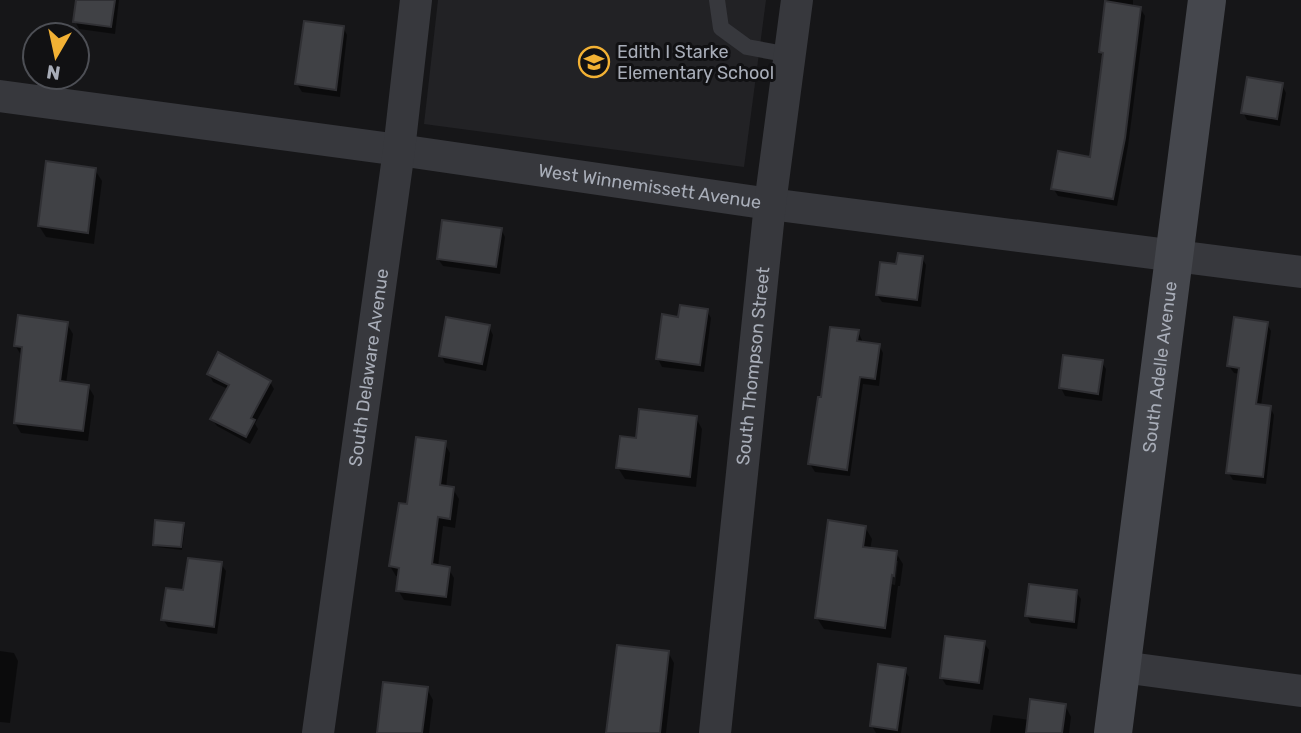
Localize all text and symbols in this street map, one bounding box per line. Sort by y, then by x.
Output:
north arrow [21,21,91,91]
place label: Edith I Starke Elementary School [617,41,774,84]
school or university icon: Edith I Starke Elementary School [577,45,611,79]
text: N [45,60,62,85]
street label: West Winnemissett Avenue [537,159,763,214]
street label: South Thompson Street [732,266,774,466]
street label: South Delaware Avenue [344,267,393,468]
street label: South Adelle Avenue [1138,280,1182,454]

